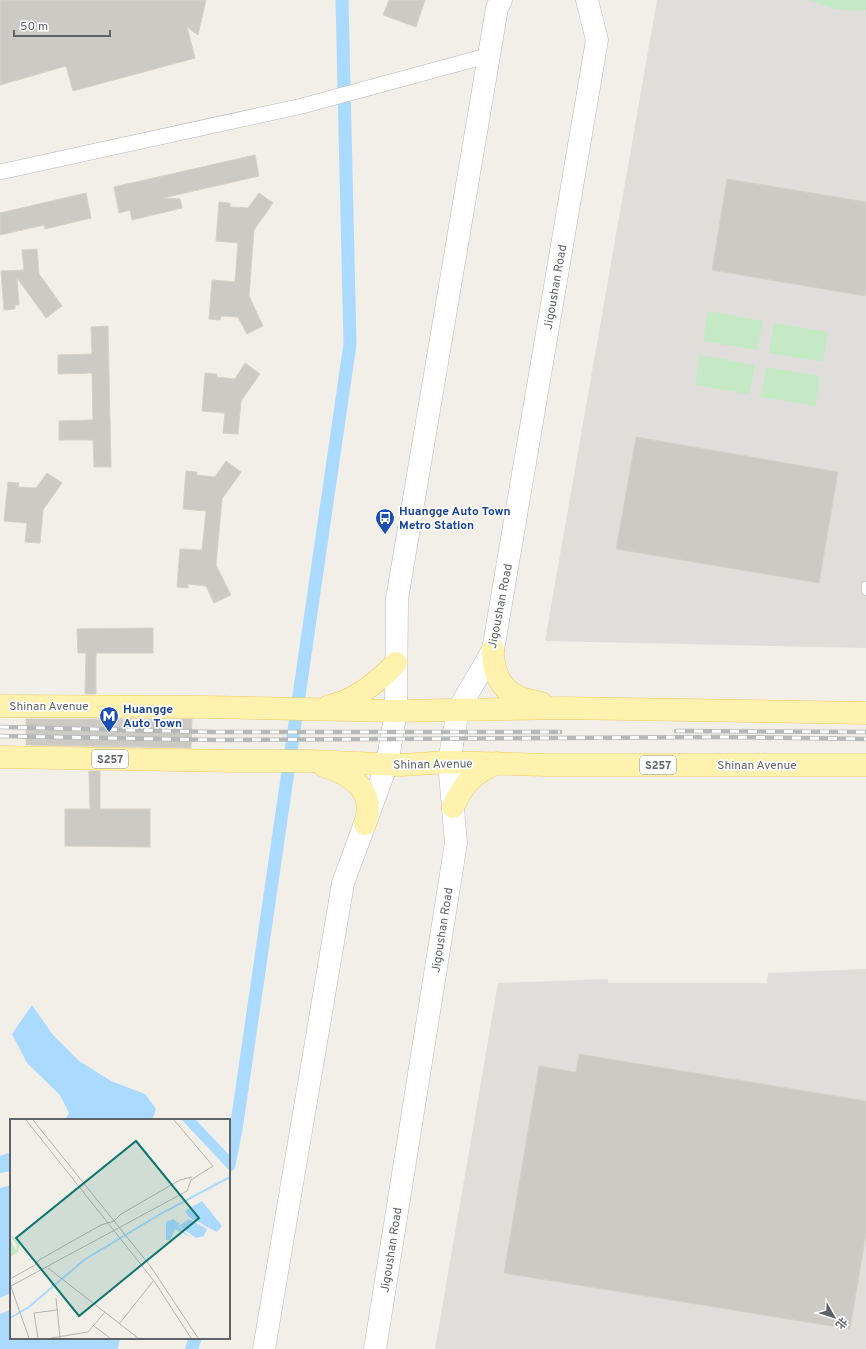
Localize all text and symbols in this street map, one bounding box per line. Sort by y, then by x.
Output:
scale bar [14,12,110,38]
text: 50 m [20,19,48,35]
street label: Jigoushan Road [541,243,571,331]
place label: Huangge Auto Town Metro Station [399,504,511,534]
bus stop icon: Huangge Auto Town Metro Station [374,507,396,535]
street label: Jigoushan Road [485,562,517,650]
street label: Shinan Avenue [9,699,89,715]
place label: Huangge Auto Town [123,702,182,732]
metro station icon: Huangge Auto Town [98,705,120,733]
road number: S257 [92,750,128,768]
street label: Shinan Avenue [393,756,473,774]
road number: S257 [640,756,676,774]
street label: Shinan Avenue [717,758,797,774]
street label: Jigoushan Road [428,886,458,974]
inset map [10,1119,230,1339]
street label: Jigoushan Road [377,1206,407,1294]
north arrow [814,1297,854,1337]
text: 北 [832,1314,850,1331]

